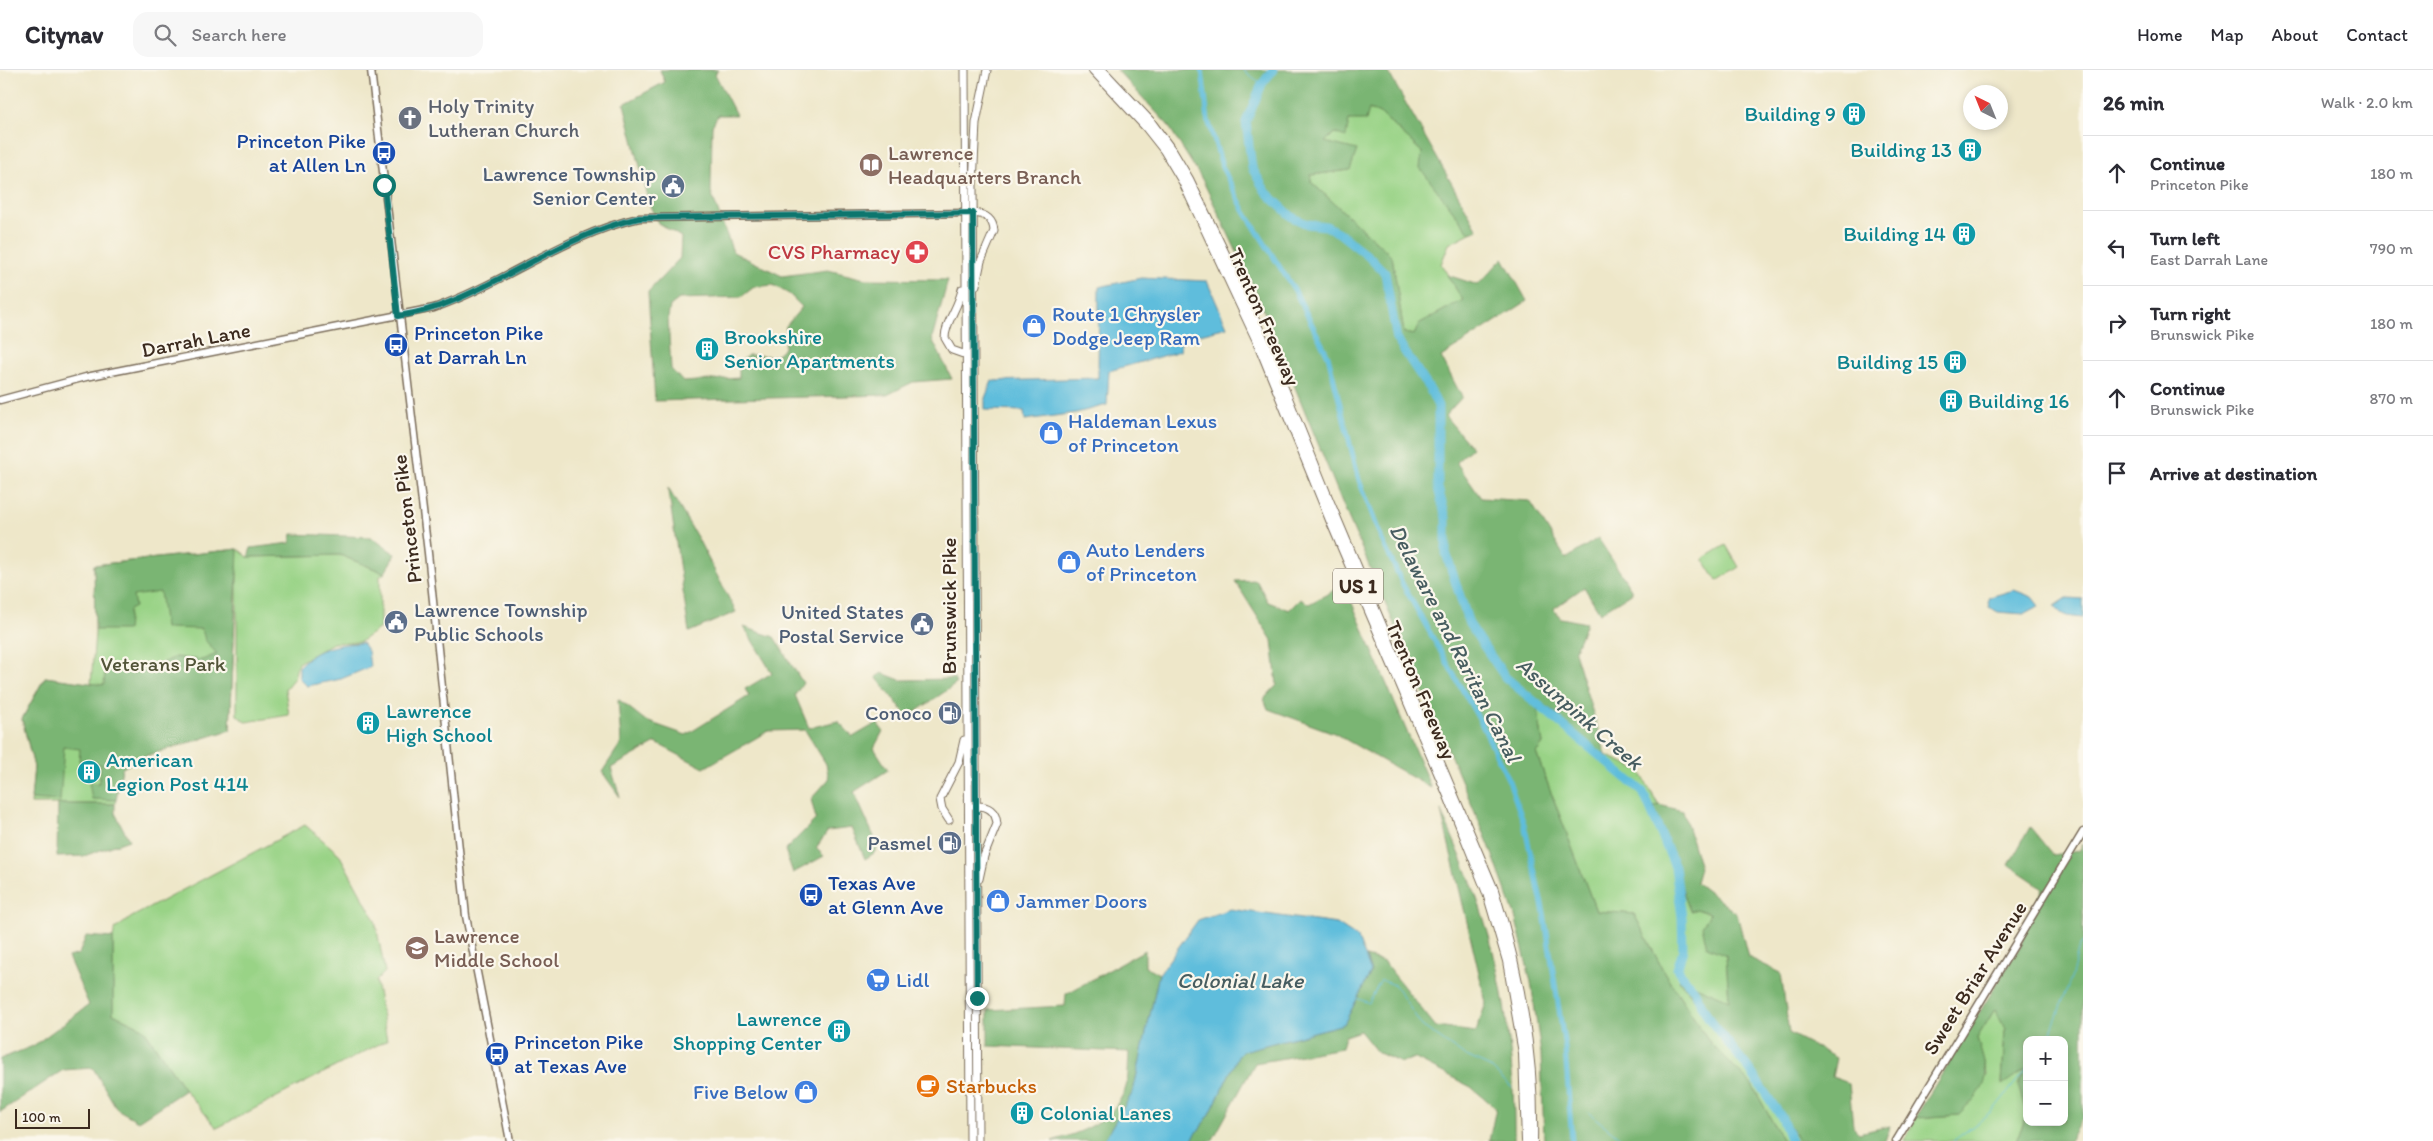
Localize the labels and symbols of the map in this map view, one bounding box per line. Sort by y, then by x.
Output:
north arrow [1963,85,2008,130]
place label: Holy Trinity Lutheran Church [428,93,579,142]
place label: Building 9 [1745,101,1836,126]
building icon: Building 9 [1841,101,1867,127]
church icon: Holy Trinity Lutheran Church [397,105,423,131]
place label: Princeton Pike at Allen Ln [237,128,366,177]
place label: Building 13 [1850,137,1952,162]
building icon: Building 13 [1957,137,1983,163]
bus stop icon: Princeton Pike at Allen Ln [371,140,397,166]
place label: Lawrence Headquarters Branch [888,140,1082,189]
library icon: Lawrence Headquarters Branch [858,152,884,178]
place label: Lawrence Township Senior Center [482,161,656,210]
public building icon: Lawrence Township Senior Center [660,173,686,199]
route start [373,174,396,197]
place label: Building 14 [1843,221,1946,246]
building icon: Building 14 [1951,221,1977,247]
place label: CVS Pharmacy [768,239,900,264]
pharmacy icon: CVS Pharmacy [904,239,930,265]
street label: Trenton Freeway [1223,244,1306,390]
place label: Route 1 Chrysler Dodge Jeep Ram [1052,301,1201,350]
shop icon: Route 1 Chrysler Dodge Jeep Ram [1021,313,1047,339]
street label: Darrah Lane [139,317,253,362]
place label: Princeton Pike at Darrah Ln [414,320,543,369]
place label: Brookshire Senior Apartments [724,324,895,373]
bus stop icon: Princeton Pike at Darrah Ln [383,332,409,358]
building icon: Brookshire Senior Apartments [694,336,720,362]
place label: Building 15 [1837,349,1938,374]
building icon: Building 15 [1942,349,1968,375]
building icon: Building 16 [1938,388,1964,414]
place label: Building 16 [1968,388,2069,413]
place label: Haldeman Lexus of Princeton [1068,408,1217,457]
shop icon: Haldeman Lexus of Princeton [1038,420,1064,446]
street label: Princeton Pike [386,453,427,585]
water label: Delaware and Raritan Canal [1384,520,1528,768]
place label: Auto Lenders of Princeton [1086,537,1205,586]
street label: Brunswick Pike [936,538,961,674]
shop icon: Auto Lenders of Princeton [1056,549,1082,575]
road number: US 1 [1333,568,1383,604]
place label: Lawrence Township Public Schools [414,597,588,646]
place label: United States Postal Service [779,599,904,648]
public building icon: Lawrence Township Public Schools [383,609,409,635]
public building icon: United States Postal Service [909,611,935,637]
street label: Trenton Freeway [1381,617,1462,763]
park label: Veterans Park [100,651,226,676]
water label: Assunpink Creek [1511,651,1650,777]
place label: Lawrence High School [386,698,493,747]
place label: Conoco [865,700,932,725]
fuel station icon: Conoco [937,700,963,726]
building icon: Lawrence High School [355,710,381,736]
place label: American Legion Post 414 [106,747,249,796]
building icon: American Legion Post 414 [76,759,102,785]
place label: Pasmel [868,830,932,855]
fuel station icon: Pasmel [937,830,963,856]
place label: Texas Ave at Glenn Ave [828,870,944,919]
bus stop icon: Texas Ave at Glenn Ave [798,882,824,908]
shop icon: Jammer Doors [985,888,1011,914]
place label: Jammer Doors [1016,888,1147,913]
street label: Sweet Briar Avenue [1917,896,2032,1059]
place label: Lawrence Middle School [434,923,559,972]
school or university icon: Lawrence Middle School [404,935,430,961]
supermarket icon: Lidl [865,967,891,993]
place label: Lidl [896,967,930,992]
water label: Colonial Lake [1177,967,1305,994]
route end [966,987,989,1010]
place label: Lawrence Shopping Center [673,1006,822,1055]
building icon: Lawrence Shopping Center [826,1018,852,1044]
place label: Princeton Pike at Texas Ave [514,1029,643,1078]
bus stop icon: Princeton Pike at Texas Ave [484,1041,510,1067]
cafe icon: Starbucks [915,1073,941,1099]
place label: Starbucks [946,1073,1037,1098]
place label: Five Below [693,1079,788,1104]
shop icon: Five Below [793,1079,819,1105]
building icon: Colonial Lanes [1009,1100,1035,1126]
place label: Colonial Lanes [1040,1100,1171,1125]
scale bar [15,1106,90,1129]

